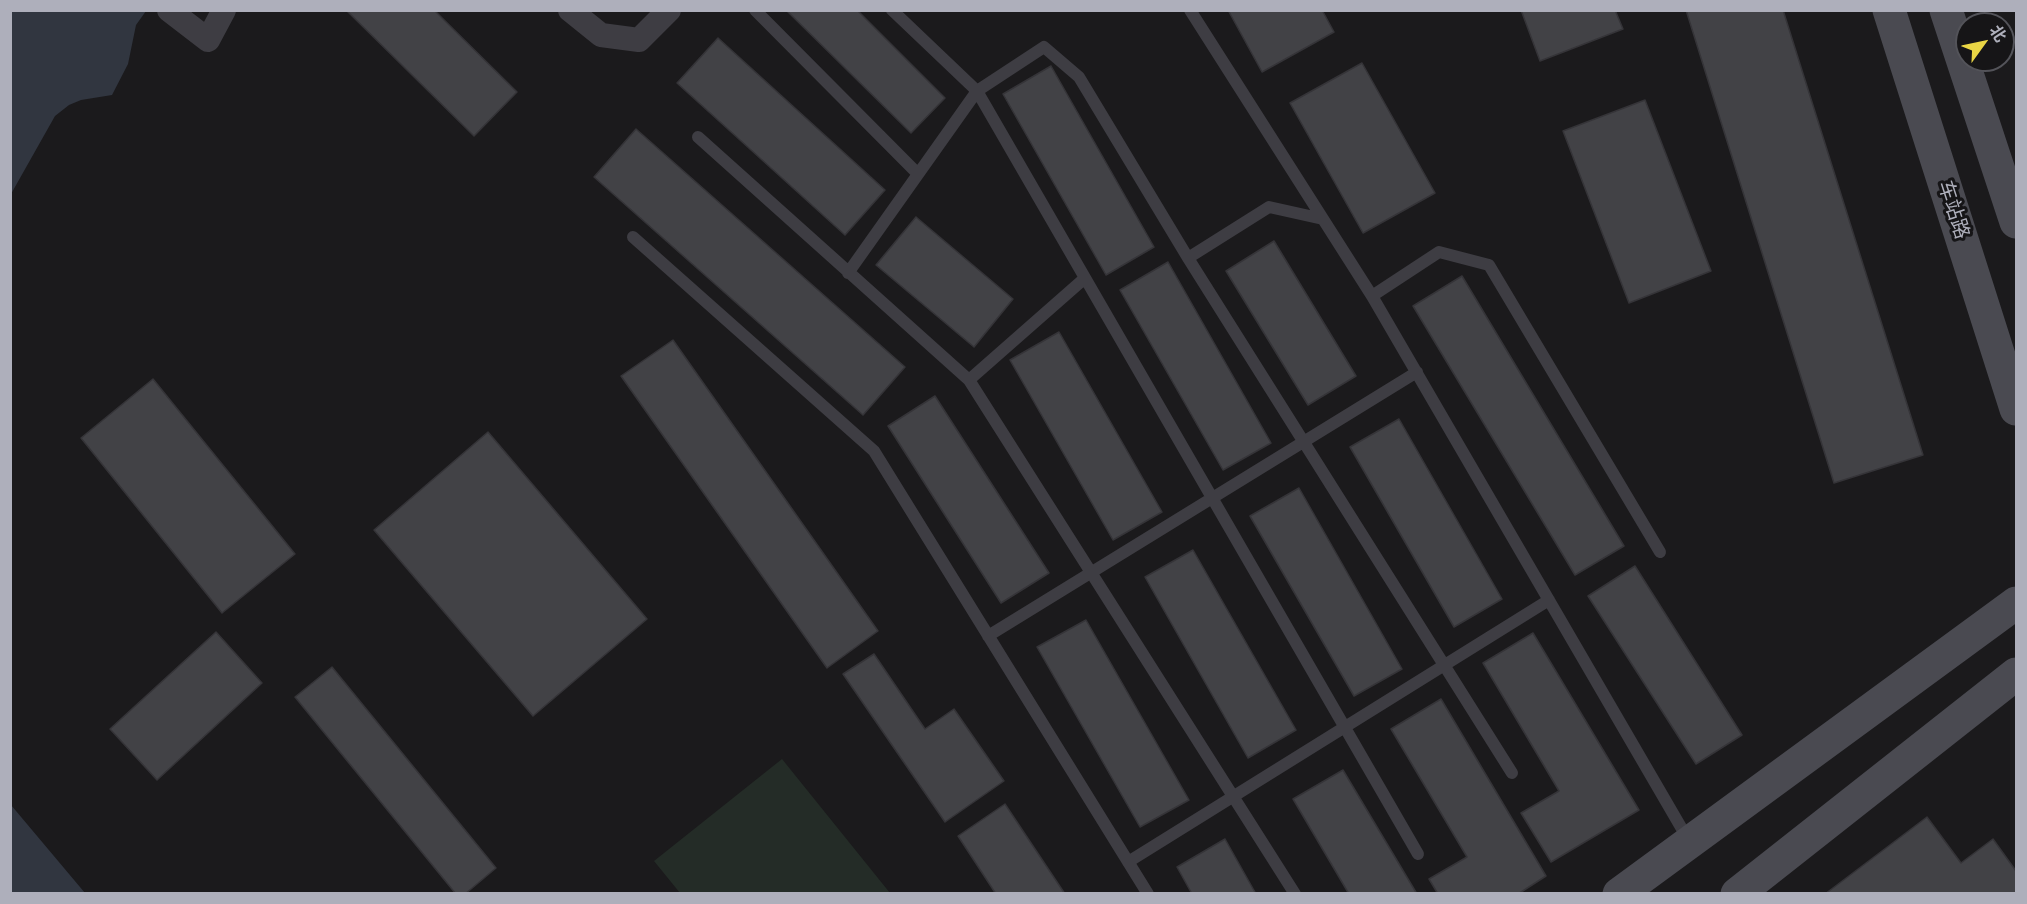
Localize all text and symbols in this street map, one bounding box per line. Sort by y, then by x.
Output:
north arrow [1955,12,2015,72]
text: 北 [1985,21,2012,46]
street label: 车站路 [1932,178,1974,242]

